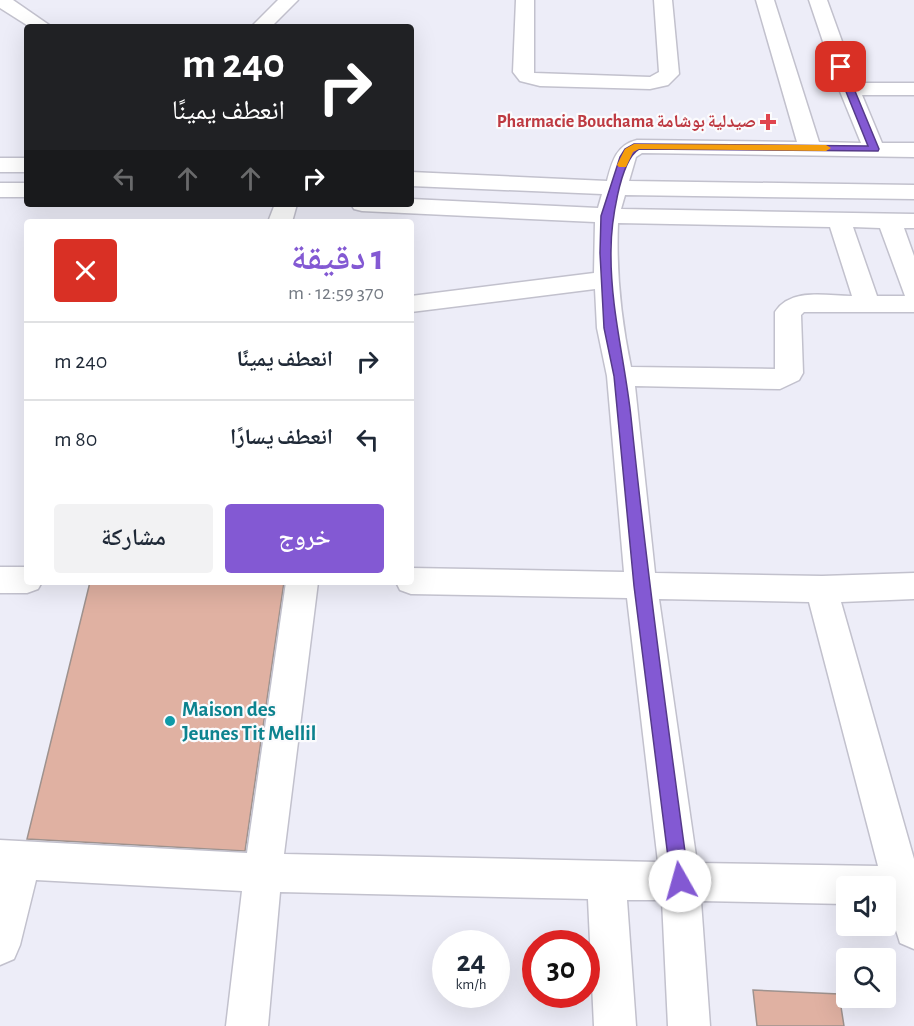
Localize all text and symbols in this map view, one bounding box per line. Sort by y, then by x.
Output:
pin [815,41,866,92]
text: 240 m [182,43,285,85]
icon: right [306,48,384,126]
icon: arrive [824,50,857,83]
text: انعطف يمينًا [172,97,285,124]
place label: Pharmacie Bouchama صيدلية بوشامة [497,113,756,132]
marker: Pharmacie Bouchama صيدلية بوشامة [761,115,775,129]
icon: left [108,162,141,195]
icon: ahead [171,162,204,195]
icon: ahead [234,162,267,195]
icon: right [297,162,330,195]
button: close [54,239,117,302]
text: 1 دقيقة [291,240,384,276]
text: 370 m · 12:59 [288,283,384,303]
icon: right [351,345,384,378]
text: انعطف يمينًا [236,348,333,370]
text: 240 m [54,350,107,372]
icon: left [351,423,384,456]
text: انعطف يسارًا [230,426,333,448]
text: 80 m [54,428,97,450]
button: مشاركة [54,504,213,573]
button: خروج [225,504,384,573]
place label: Maison des Jeunes Tit Mellil [182,699,316,744]
marker: Maison des Jeunes Tit Mellil [163,714,177,728]
position arrow [648,849,712,913]
map controls [836,876,896,1008]
button: sound [836,876,896,936]
speed limit sign: 30 [522,930,600,1008]
text: 24 [456,947,486,977]
button: search [836,948,896,1008]
text: km/h [456,977,486,992]

